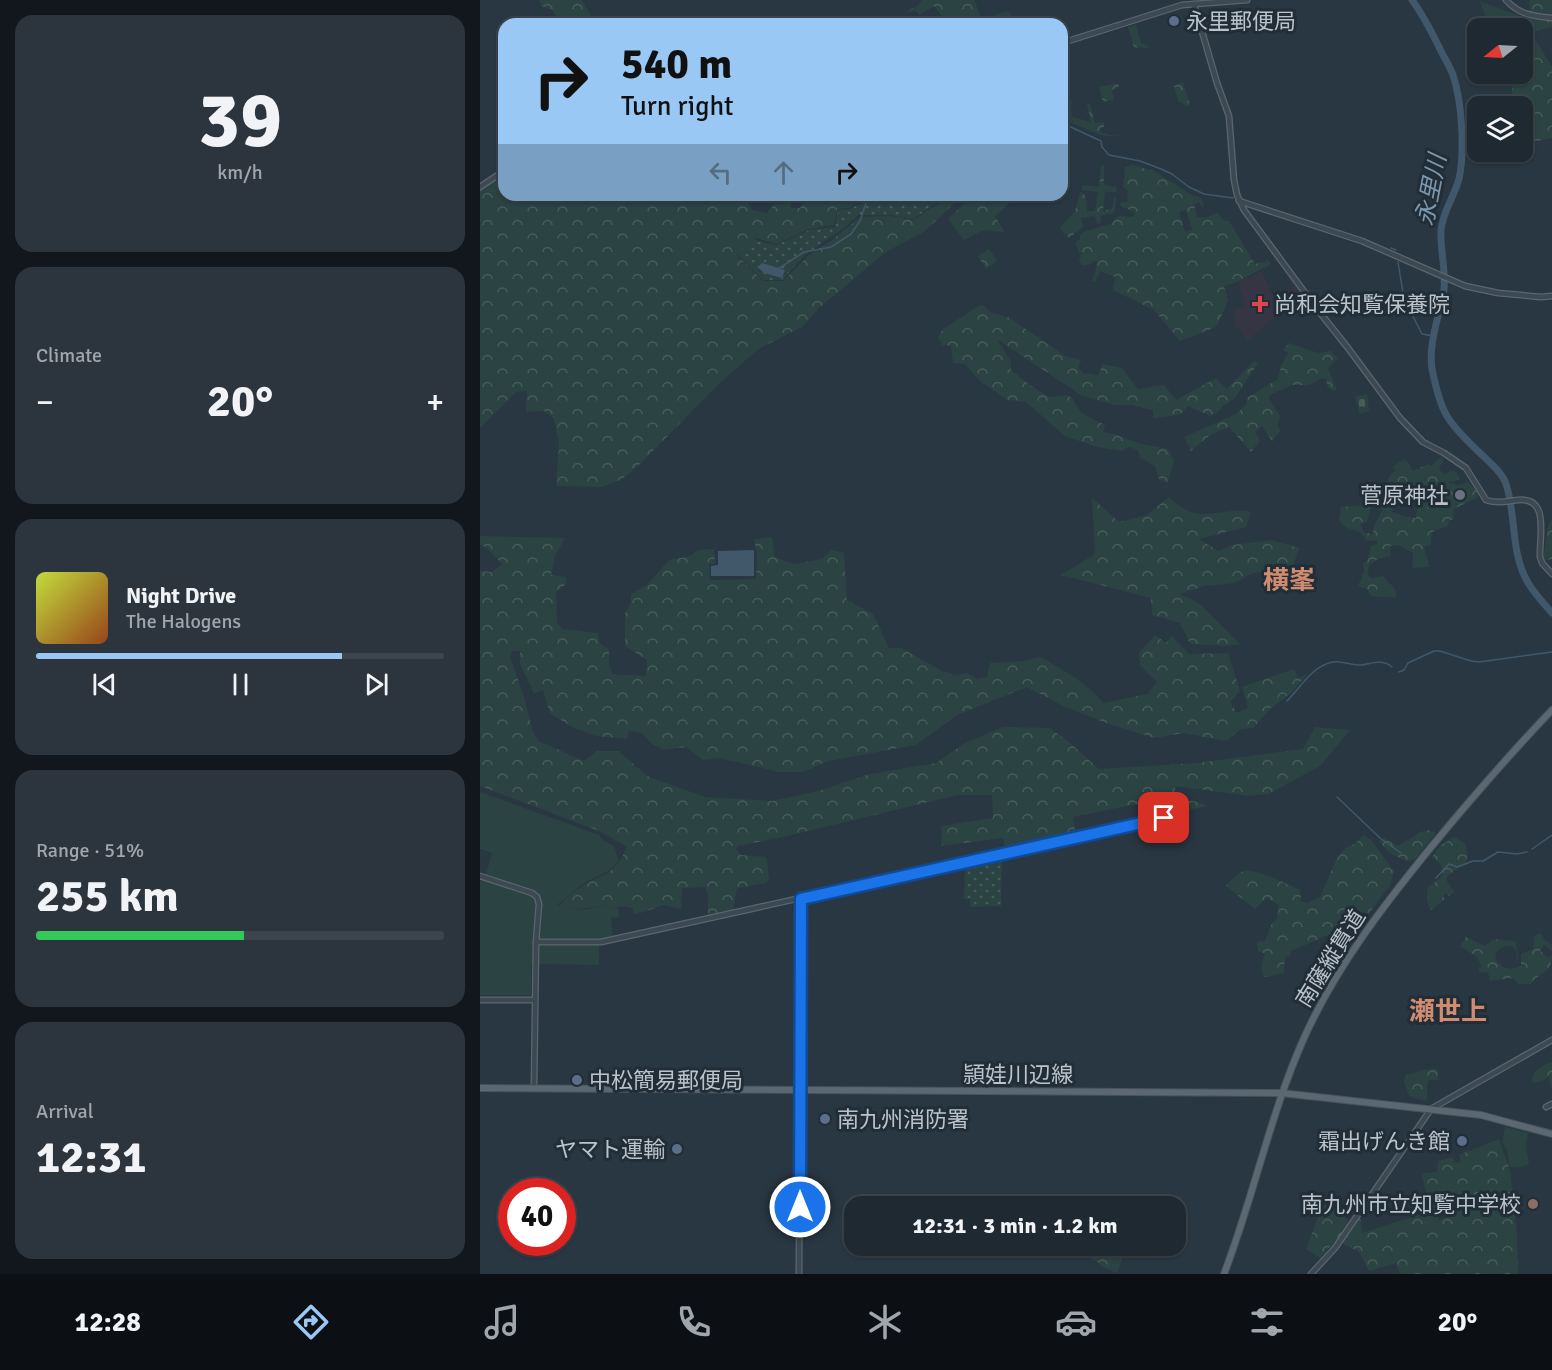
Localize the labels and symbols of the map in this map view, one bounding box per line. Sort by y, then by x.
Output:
place label: 永里郵便局 [1186,8,1296,35]
marker: 永里郵便局 [1167,14,1181,28]
north arrow [1467,18,1533,84]
water label: 永里川 [1409,149,1453,228]
place label: 尚和会知覧保養院 [1274,291,1450,318]
marker: 尚和会知覧保養院 [1251,295,1269,313]
place label: 菅原神社 [1360,482,1448,509]
marker: 菅原神社 [1453,488,1467,502]
district label: 横峯 [1263,565,1315,597]
pin [1138,792,1189,843]
street label: 南薩縦貫道 [1290,904,1371,1012]
district label: 瀬世上 [1409,996,1487,1028]
street label: 頴娃川辺線 [963,1061,1073,1088]
place label: 中松簡易郵便局 [589,1067,743,1094]
marker: 中松簡易郵便局 [570,1073,584,1087]
place label: 南九州消防署 [837,1106,969,1133]
marker: 南九州消防署 [818,1112,832,1126]
place label: 霜出げんき館 [1318,1128,1450,1155]
marker: 霜出げんき館 [1455,1134,1469,1148]
place label: ヤマト運輸 [555,1136,665,1163]
marker: ヤマト運輸 [670,1142,684,1156]
position arrow [768,1175,832,1239]
speed limit sign: 40 [498,1178,576,1256]
place label: 南九州市立知覧中学校 [1301,1191,1521,1218]
marker: 南九州市立知覧中学校 [1526,1197,1540,1211]

